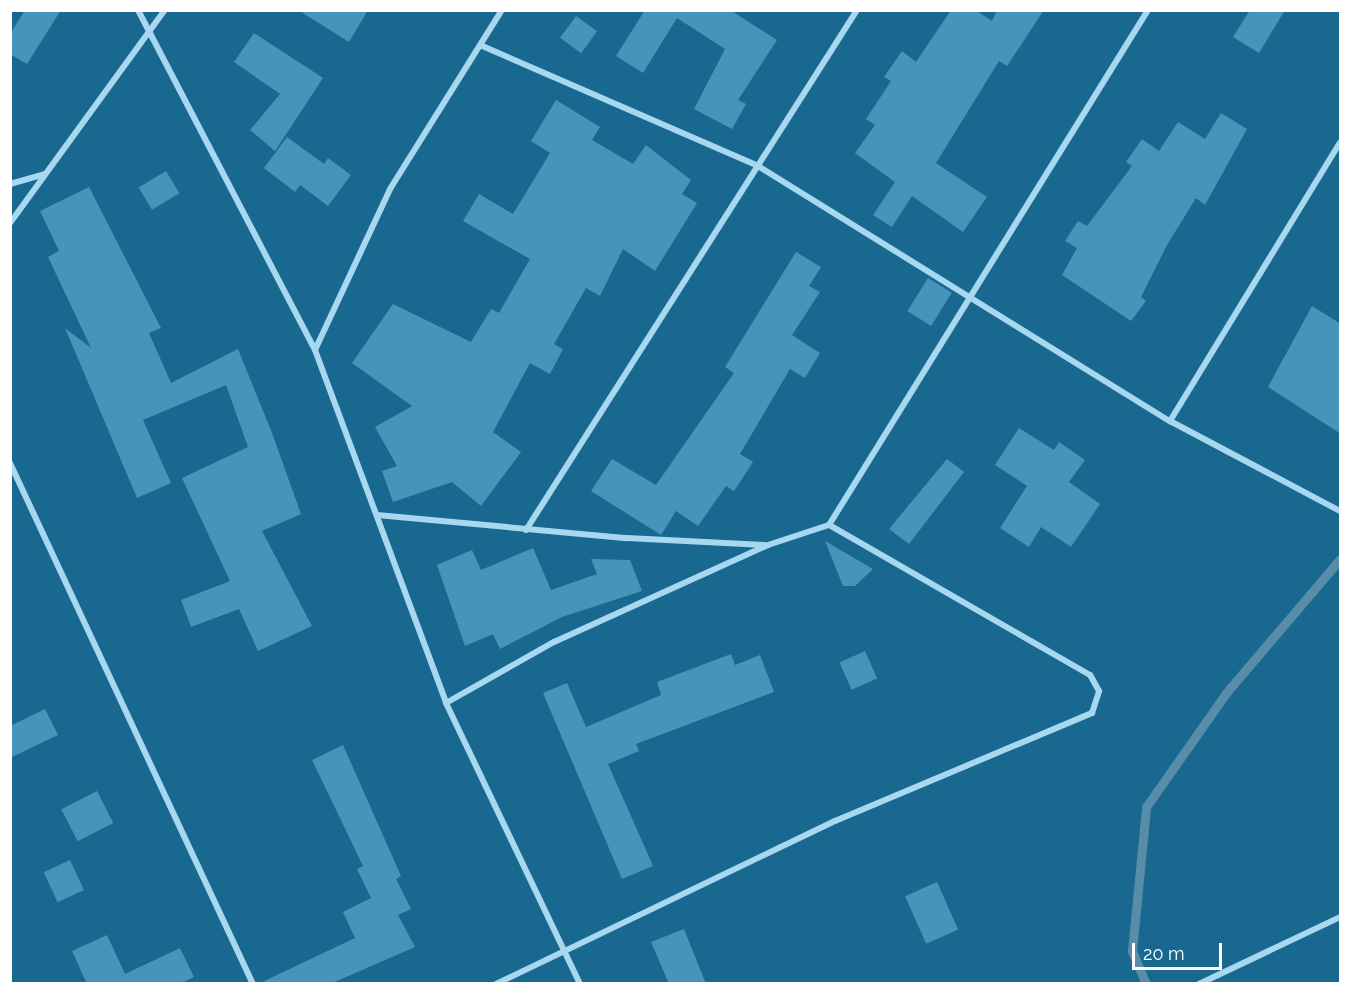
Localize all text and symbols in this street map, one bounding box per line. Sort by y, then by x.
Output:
scale bar [1135,931,1225,969]
text: 20 m [1143,943,1185,964]

